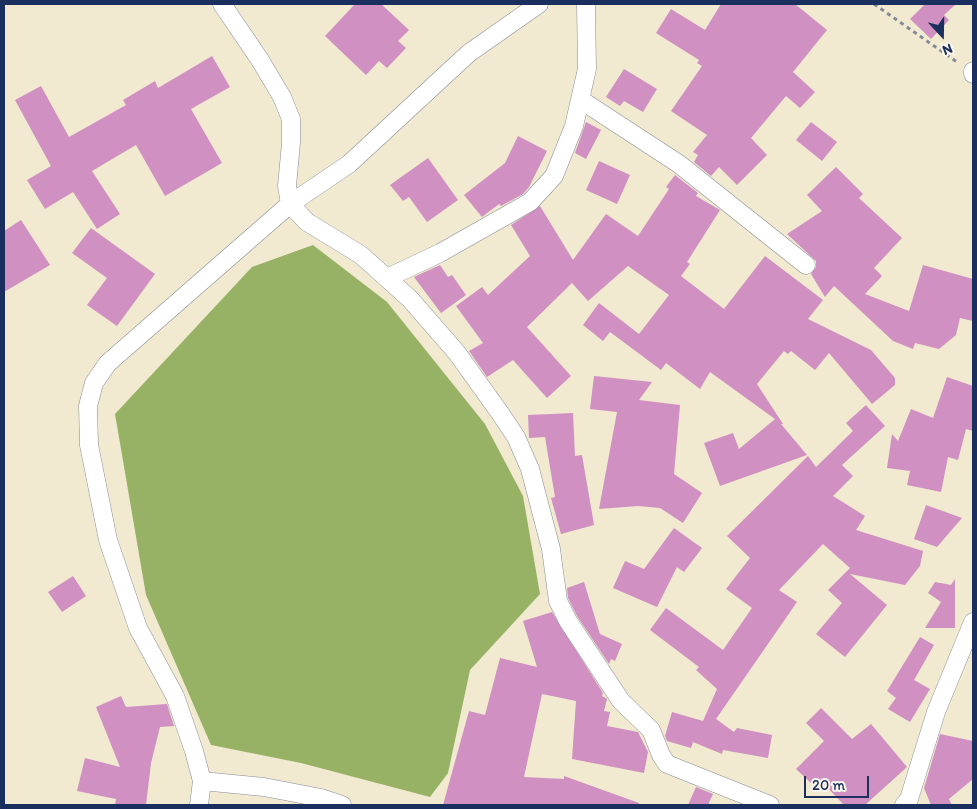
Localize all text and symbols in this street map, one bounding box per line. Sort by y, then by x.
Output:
north arrow [917,10,967,60]
text: N [940,40,955,59]
scale bar [807,766,872,798]
text: 20 m [812,776,845,794]

